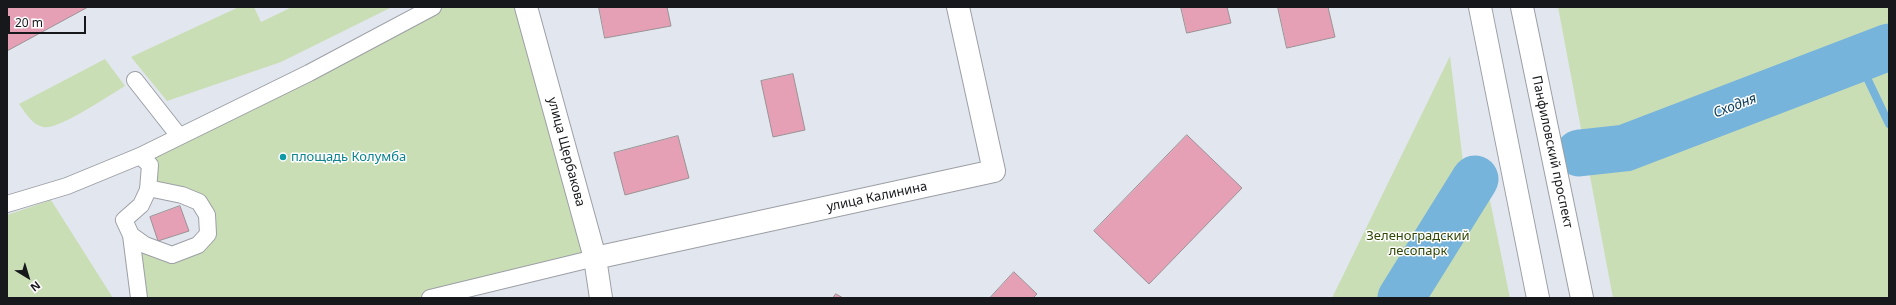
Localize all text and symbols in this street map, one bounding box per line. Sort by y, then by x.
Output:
scale bar [10,8,88,34]
text: 20 m [15,14,43,31]
street label: Панфиловский проспект [1528,74,1576,230]
water label: Сходня [1711,90,1759,122]
street label: улица Щербакова [544,96,588,208]
place label: площадь Колумба [291,149,406,165]
marker: площадь Колумба [278,152,288,162]
street label: улица Калинина [825,179,929,215]
park label: Зеленоградский лесопарк [1366,228,1470,259]
north arrow [8,257,48,297]
text: N [28,278,44,296]

